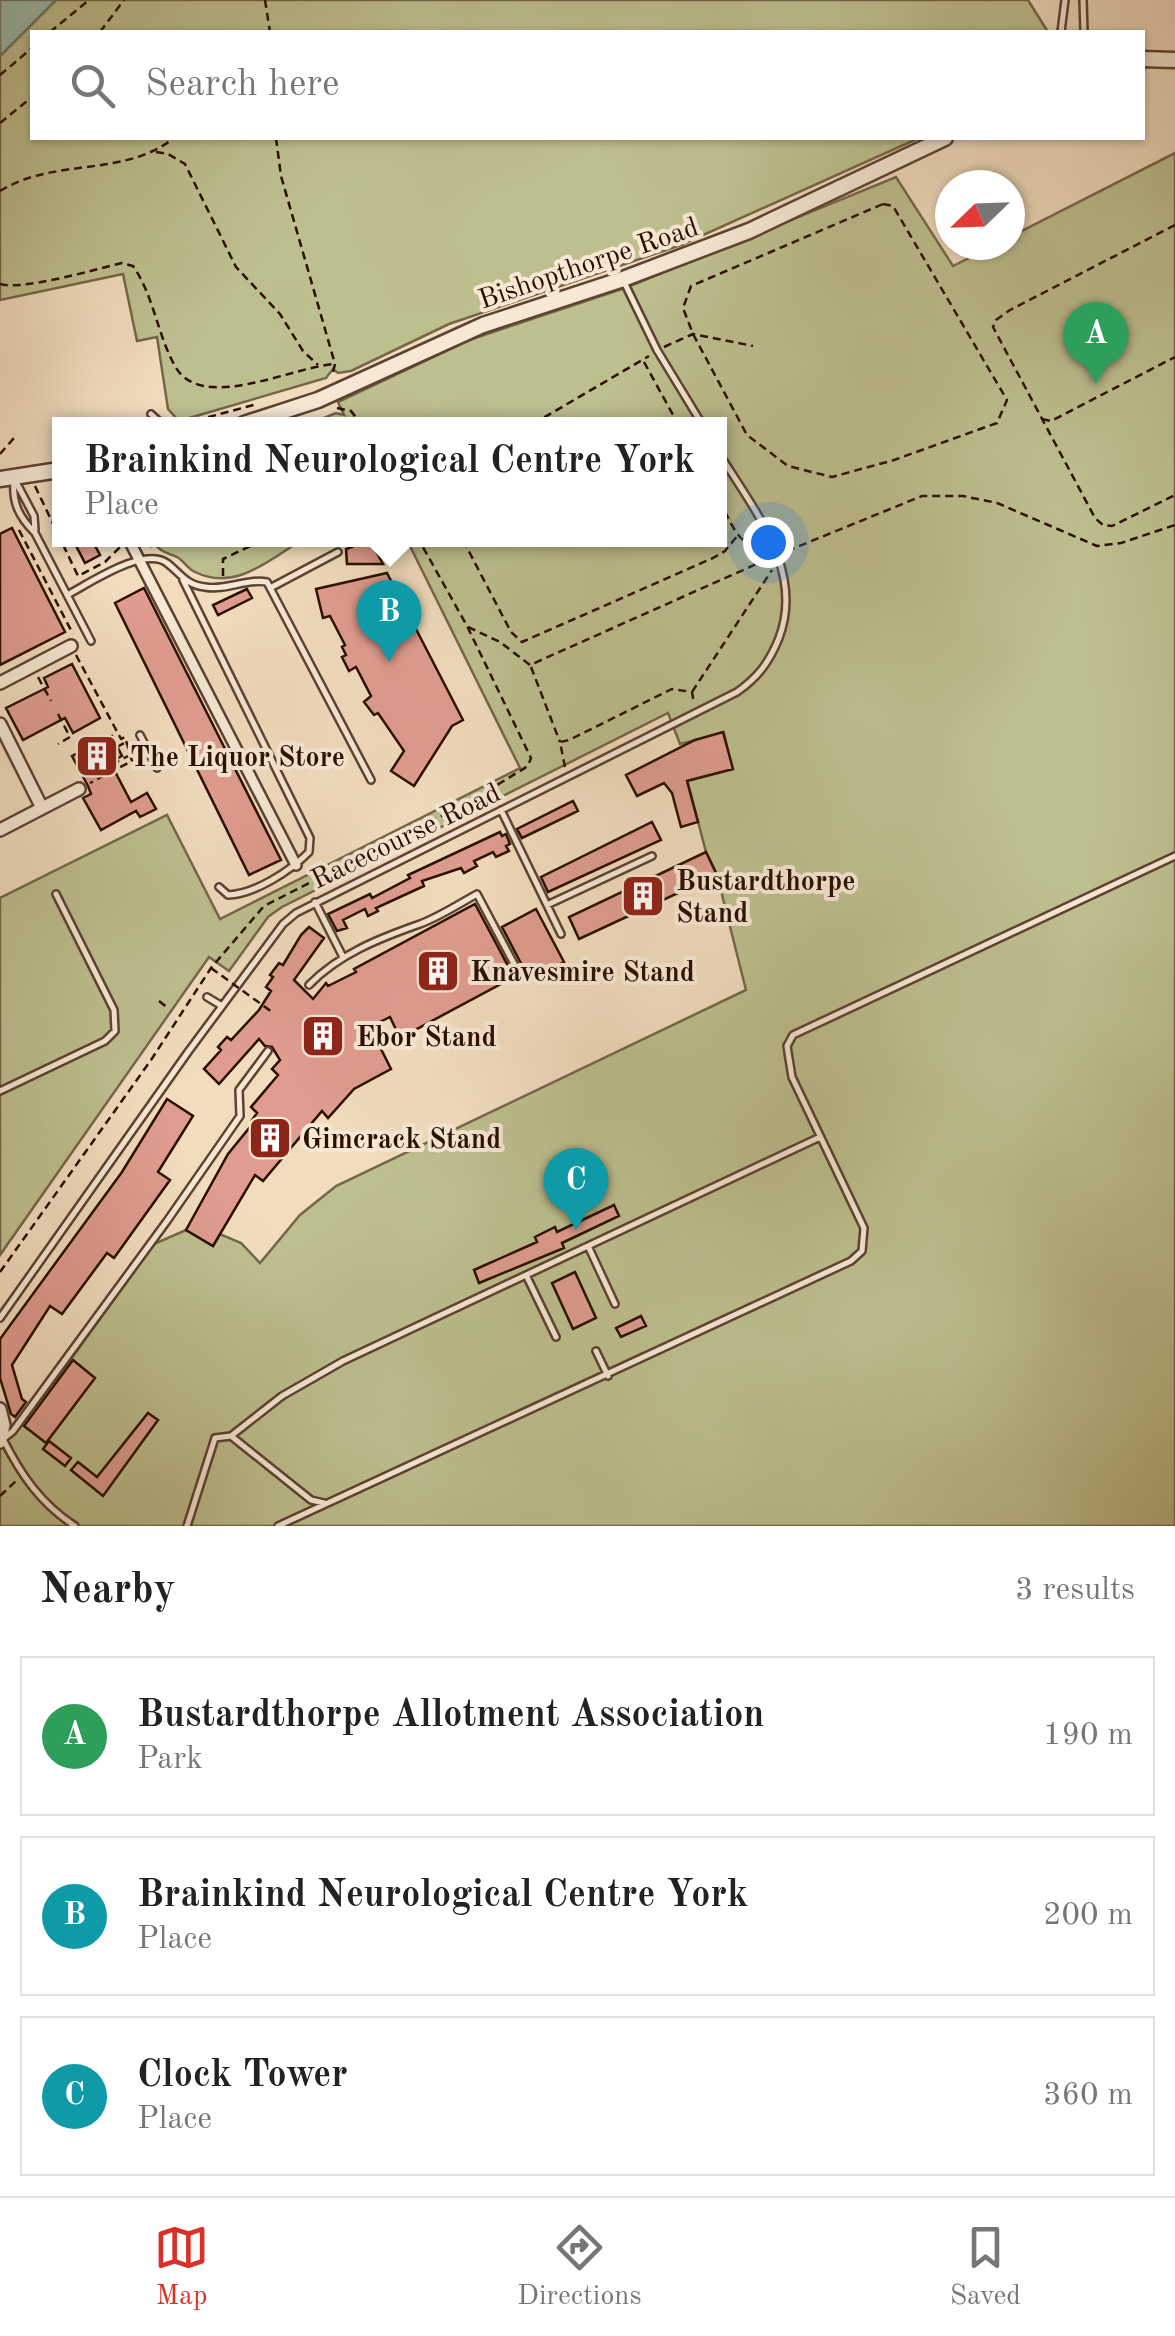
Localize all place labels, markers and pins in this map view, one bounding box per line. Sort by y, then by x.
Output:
pin: A [1064,302,1128,384]
pin: B [356,580,422,662]
building icon: The Liquor Store [74,733,120,779]
place label: The Liquor Store [130,745,345,773]
place label: Bustardthorpe Stand [676,869,856,929]
building icon: Bustardthorpe Stand [620,873,666,919]
building icon: Knavesmire Stand [415,948,461,994]
place label: Knavesmire Stand [470,960,695,988]
building icon: Ebor Stand [300,1013,346,1059]
place label: Ebor Stand [356,1025,497,1053]
building icon: Gimcrack Stand [247,1115,293,1161]
place label: Gimcrack Stand [302,1127,501,1155]
pin: C [544,1148,608,1230]

